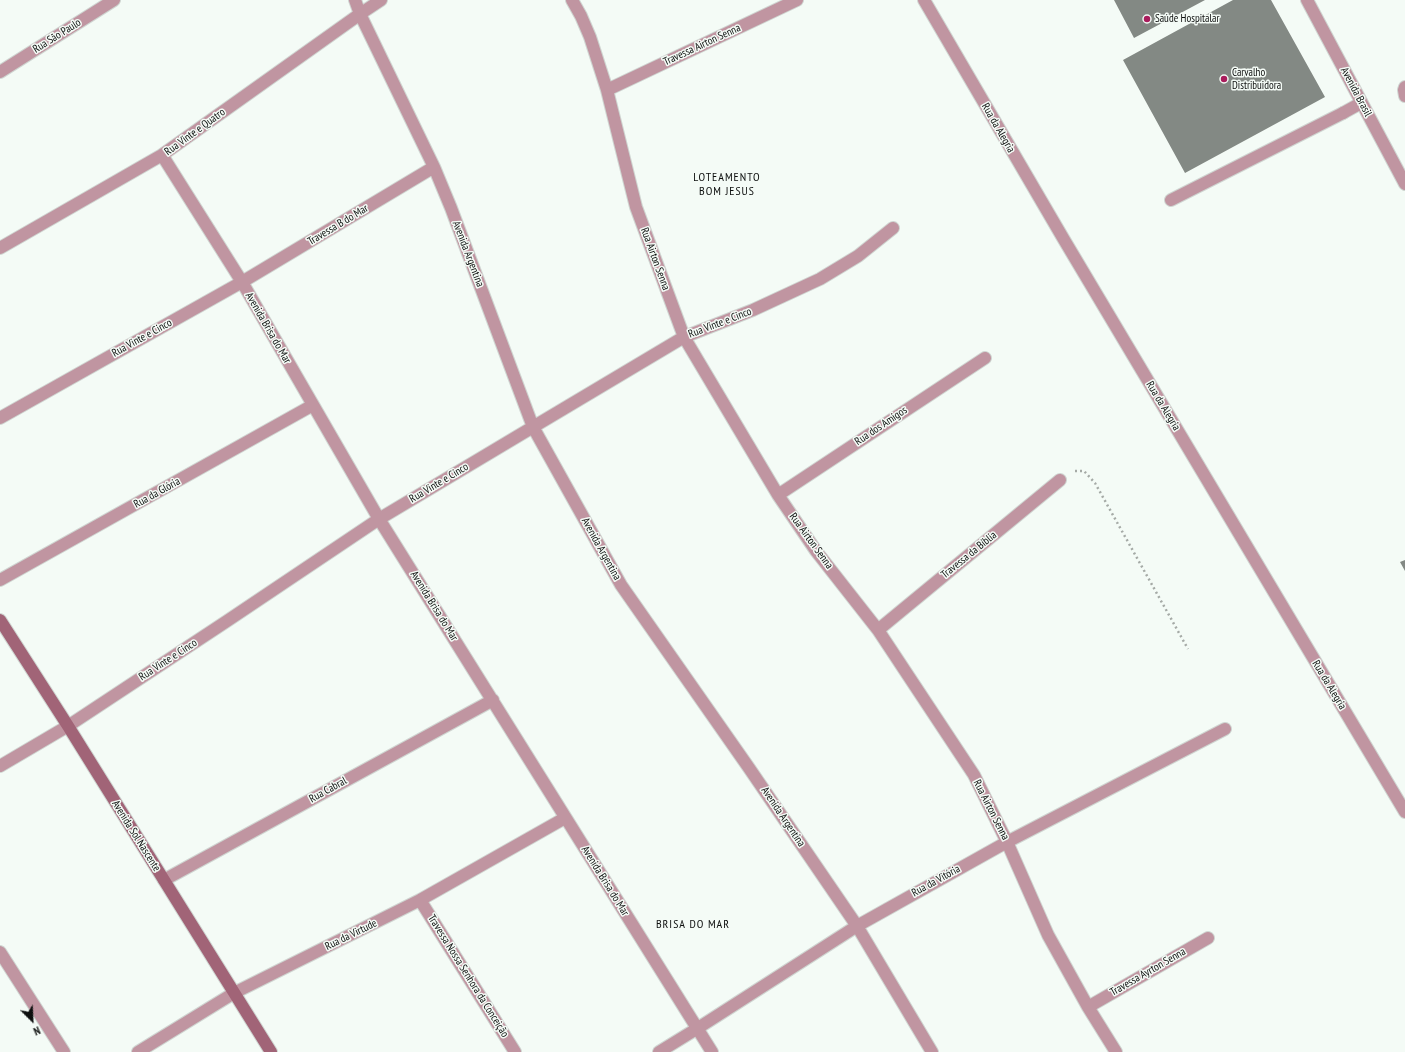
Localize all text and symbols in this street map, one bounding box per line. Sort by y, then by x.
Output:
place label: Saúde Hospitalar [1155,12,1219,26]
marker: Saúde Hospitalar [1142,14,1152,24]
street label: Rua São Paulo [31,16,83,56]
street label: Travessa Airton Senna [661,21,743,69]
street label: Avenida Brasil [1338,65,1374,119]
place label: Carvalho Distribuidora [1232,66,1281,92]
marker: Carvalho Distribuidora [1219,74,1229,84]
street label: Rua da Alegria [979,101,1017,155]
street label: Rua Vinte e Quatro [162,106,228,158]
district label: LOTEAMENTO BOM JESUS [693,171,761,199]
street label: Travessa B do Mar [305,202,371,248]
street label: Avenida Argentina [449,219,487,289]
street label: Rua Airton Senna [638,226,672,292]
street label: Avenida Brisa do Mar [242,290,294,366]
street label: Rua Vinte e Cinco [687,305,753,341]
street label: Rua Vinte e Cinco [110,316,174,360]
street label: Rua da Alegria [1143,379,1183,433]
street label: Rua dos Amigos [852,404,910,448]
street label: Rua Vinte e Cinco [407,460,471,506]
street label: Rua da Glória [132,475,182,511]
street label: Rua Airton Senna [786,510,836,572]
street label: Avenida Argentina [578,515,624,583]
street label: Travessa da Bíblia [939,529,999,581]
street label: Avenida Brisa do Mar [407,569,461,643]
street label: Rua Vinte e Cinco [137,636,199,684]
street label: Rua da Alegria [1309,658,1349,712]
street label: Rua Cabral [307,774,349,806]
street label: Rua Airton Senna [970,778,1012,842]
street label: Avenida Argentina [758,785,808,849]
street label: Avenida Sol Nascente [109,798,163,874]
street label: Avenida Brisa do Mar [578,844,632,918]
street label: Rua da Vitória [910,862,962,900]
street label: Travessa Nossa Senhora da Conceição [425,912,511,1040]
street label: Rua da Virtude [323,917,379,953]
district label: BRISA DO MAR [656,918,730,932]
street label: Travessa Ayrton Senna [1108,945,1188,999]
north arrow [12,1000,52,1040]
text: N [31,1023,42,1039]

